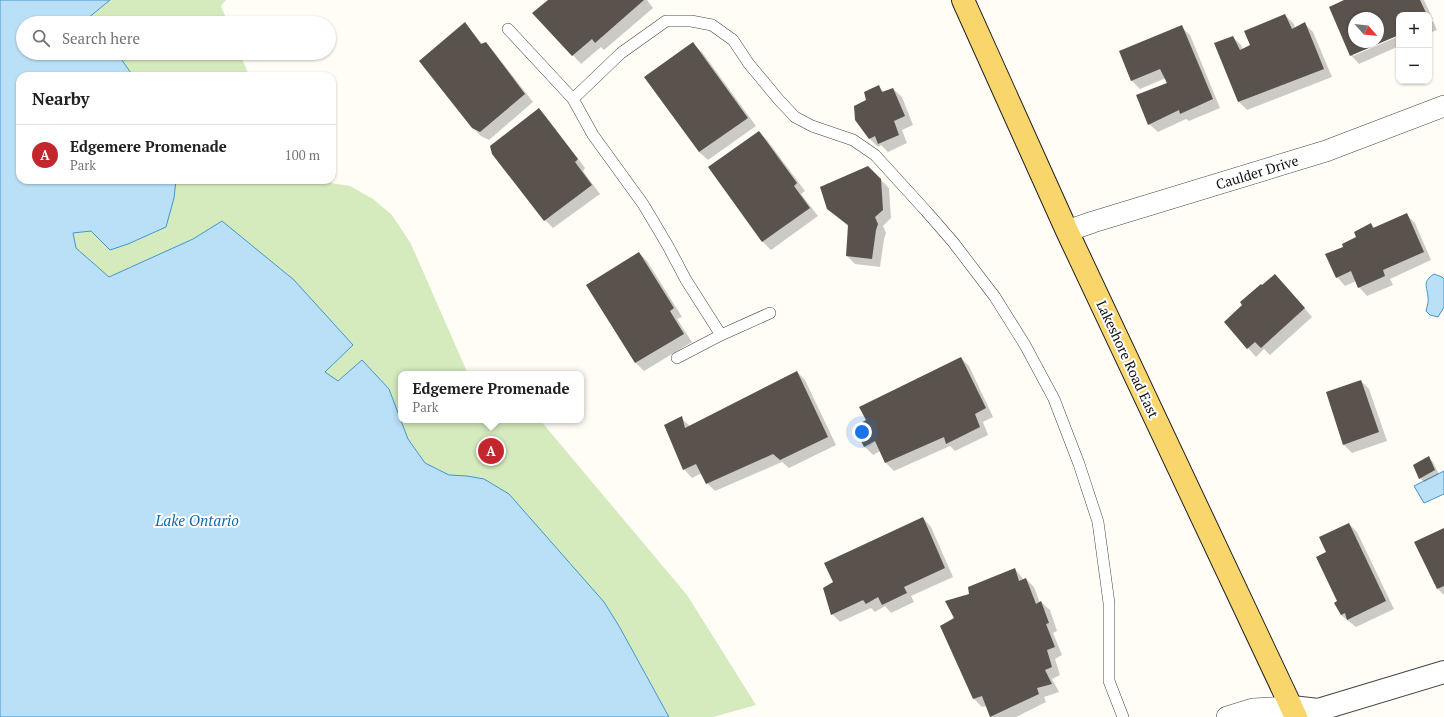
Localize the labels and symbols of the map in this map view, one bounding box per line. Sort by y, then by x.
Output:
north arrow [1348,12,1384,48]
street label: Caulder Drive [1213,150,1301,194]
street label: Lakeshore Road East [1092,297,1164,422]
your location [852,422,872,442]
pin: A [478,436,504,466]
water label: Lake Ontario [154,510,239,530]

